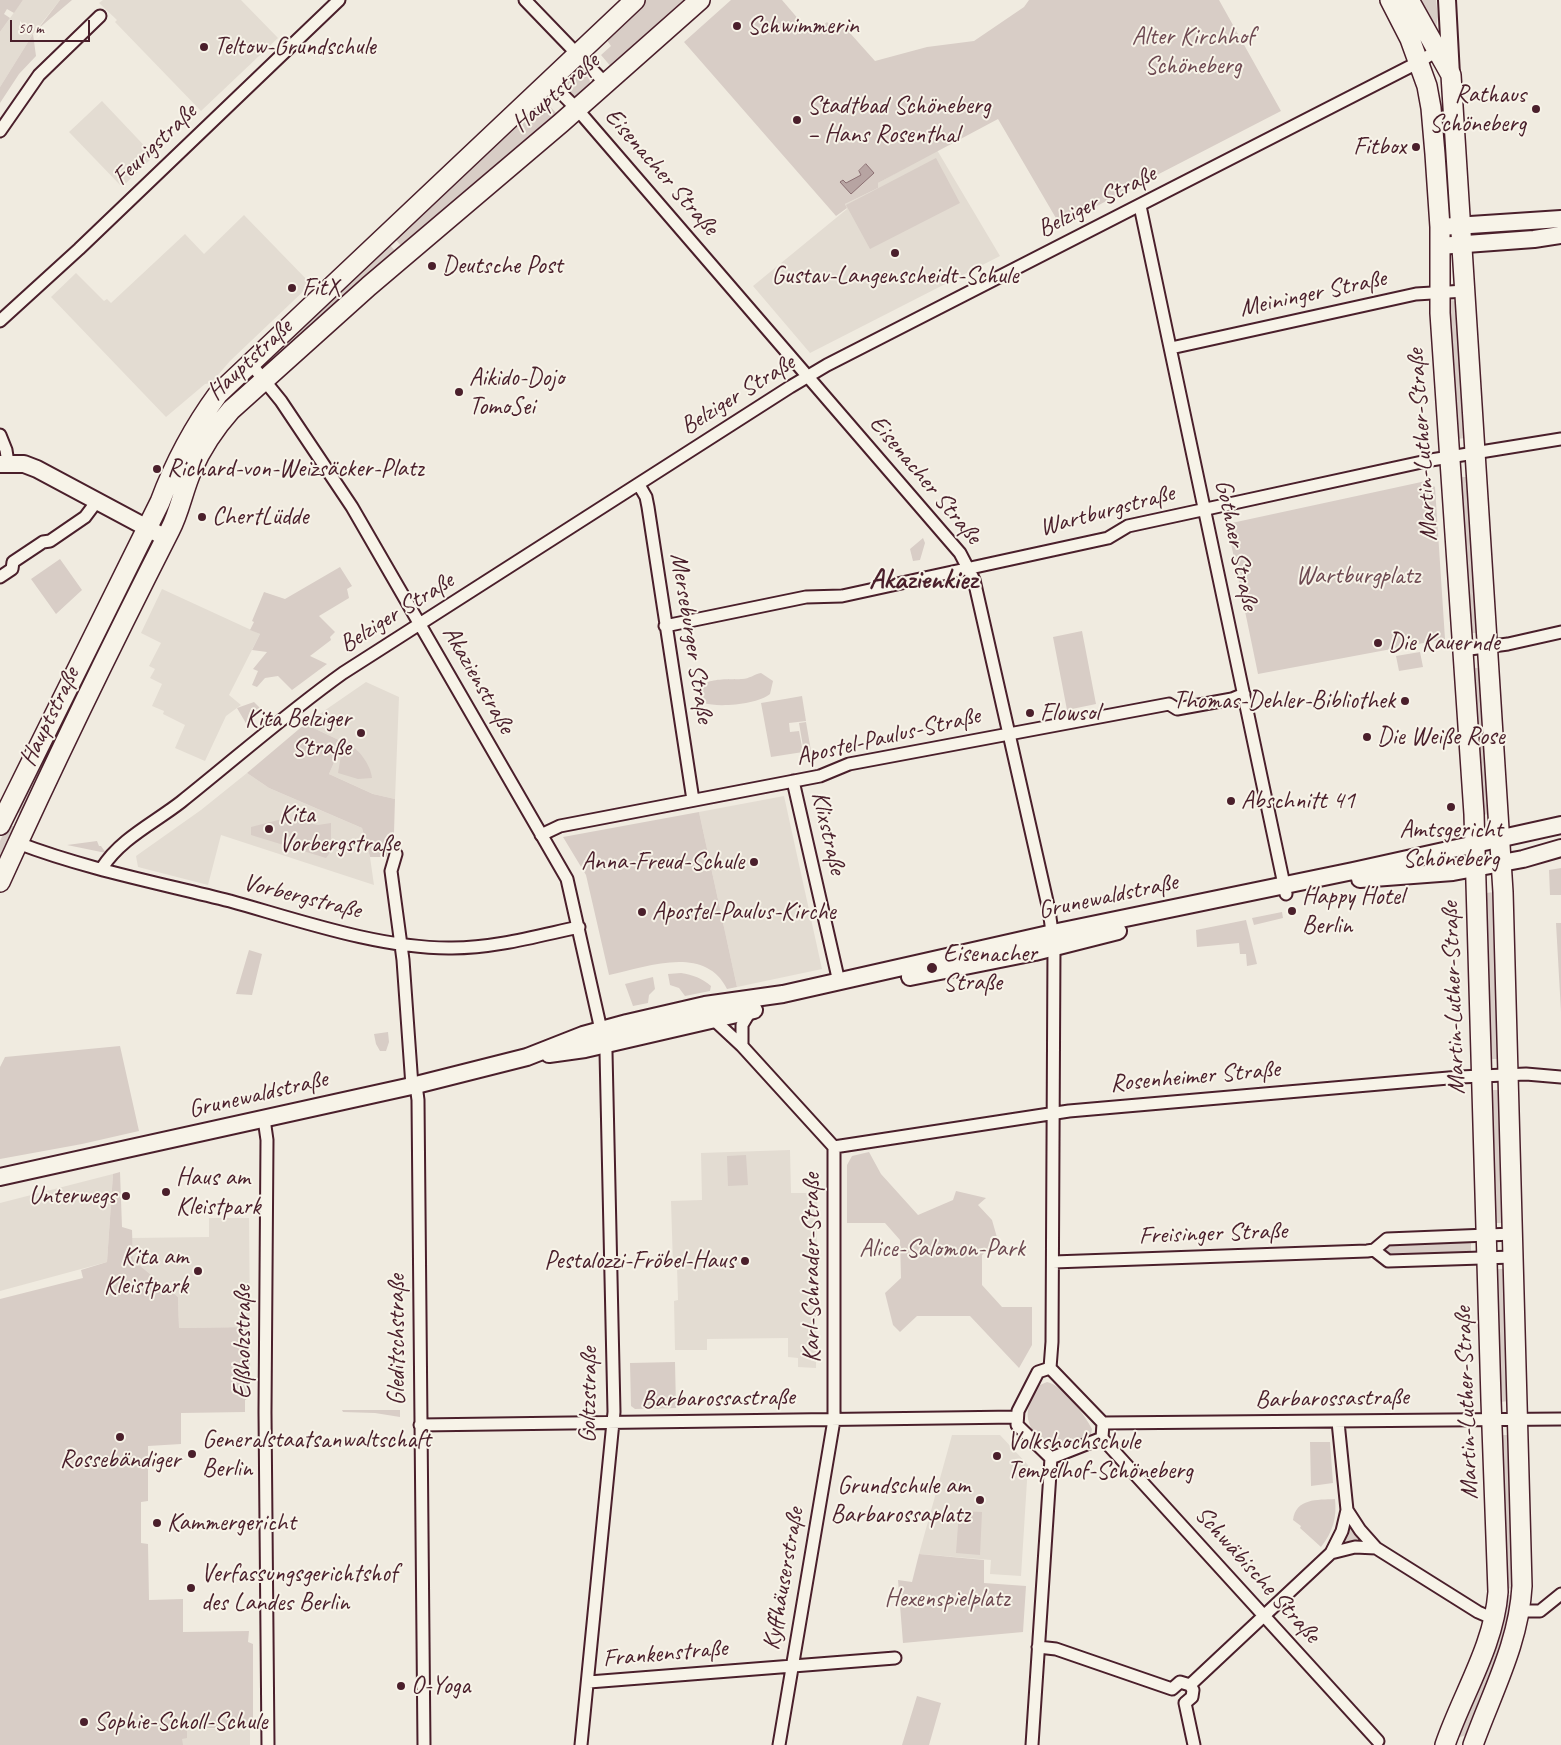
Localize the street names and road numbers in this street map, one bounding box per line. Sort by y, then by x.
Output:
street label: Hauptstraße [506,47,606,139]
street label: Feurigstraße [107,97,203,193]
street label: Eisenacher Straße [597,102,725,242]
street label: Belziger Straße [1033,159,1161,245]
street label: Meininger Straße [1237,264,1389,324]
street label: Hauptstraße [201,313,299,407]
street label: Belziger Straße [675,348,801,442]
street label: Martin-Luther-Straße [1401,348,1445,542]
street label: Eisenacher Straße [862,409,988,551]
street label: Gothaer Straße [1208,477,1264,613]
street label: Wartburgstraße [1036,479,1178,543]
street label: Merseburger Straße [663,551,719,725]
street label: Belziger Straße [334,566,460,660]
street label: Akazienstraße [435,621,521,739]
street label: Hauptstraße [13,663,87,771]
street label: Apostel-Paulus-Straße [793,701,983,773]
street label: Klixstraße [804,789,852,877]
street label: Vorbergstraße [240,868,364,926]
street label: Grunewaldstraße [1036,868,1180,926]
street label: Martin-Luther-Straße [1436,901,1472,1095]
street label: Rosenheimer Straße [1109,1055,1281,1099]
street label: Grunewaldstraße [186,1064,330,1126]
street label: Karl-Schrader-Straße [797,1173,827,1363]
street label: Freisinger Straße [1138,1216,1288,1252]
street label: Gleditschstraße [382,1275,412,1405]
street label: Elßholzstraße [228,1285,258,1399]
street label: Martin-Luther-Straße [1449,1306,1485,1500]
street label: Goltzstraße [573,1347,605,1443]
street label: Barbarossastraße [641,1383,795,1415]
street label: Barbarossastraße [1255,1383,1409,1415]
street label: Schwäbische Straße [1188,1500,1326,1650]
street label: Kyffhäuserstraße [757,1505,811,1653]
street label: Frankenstraße [602,1634,728,1674]

